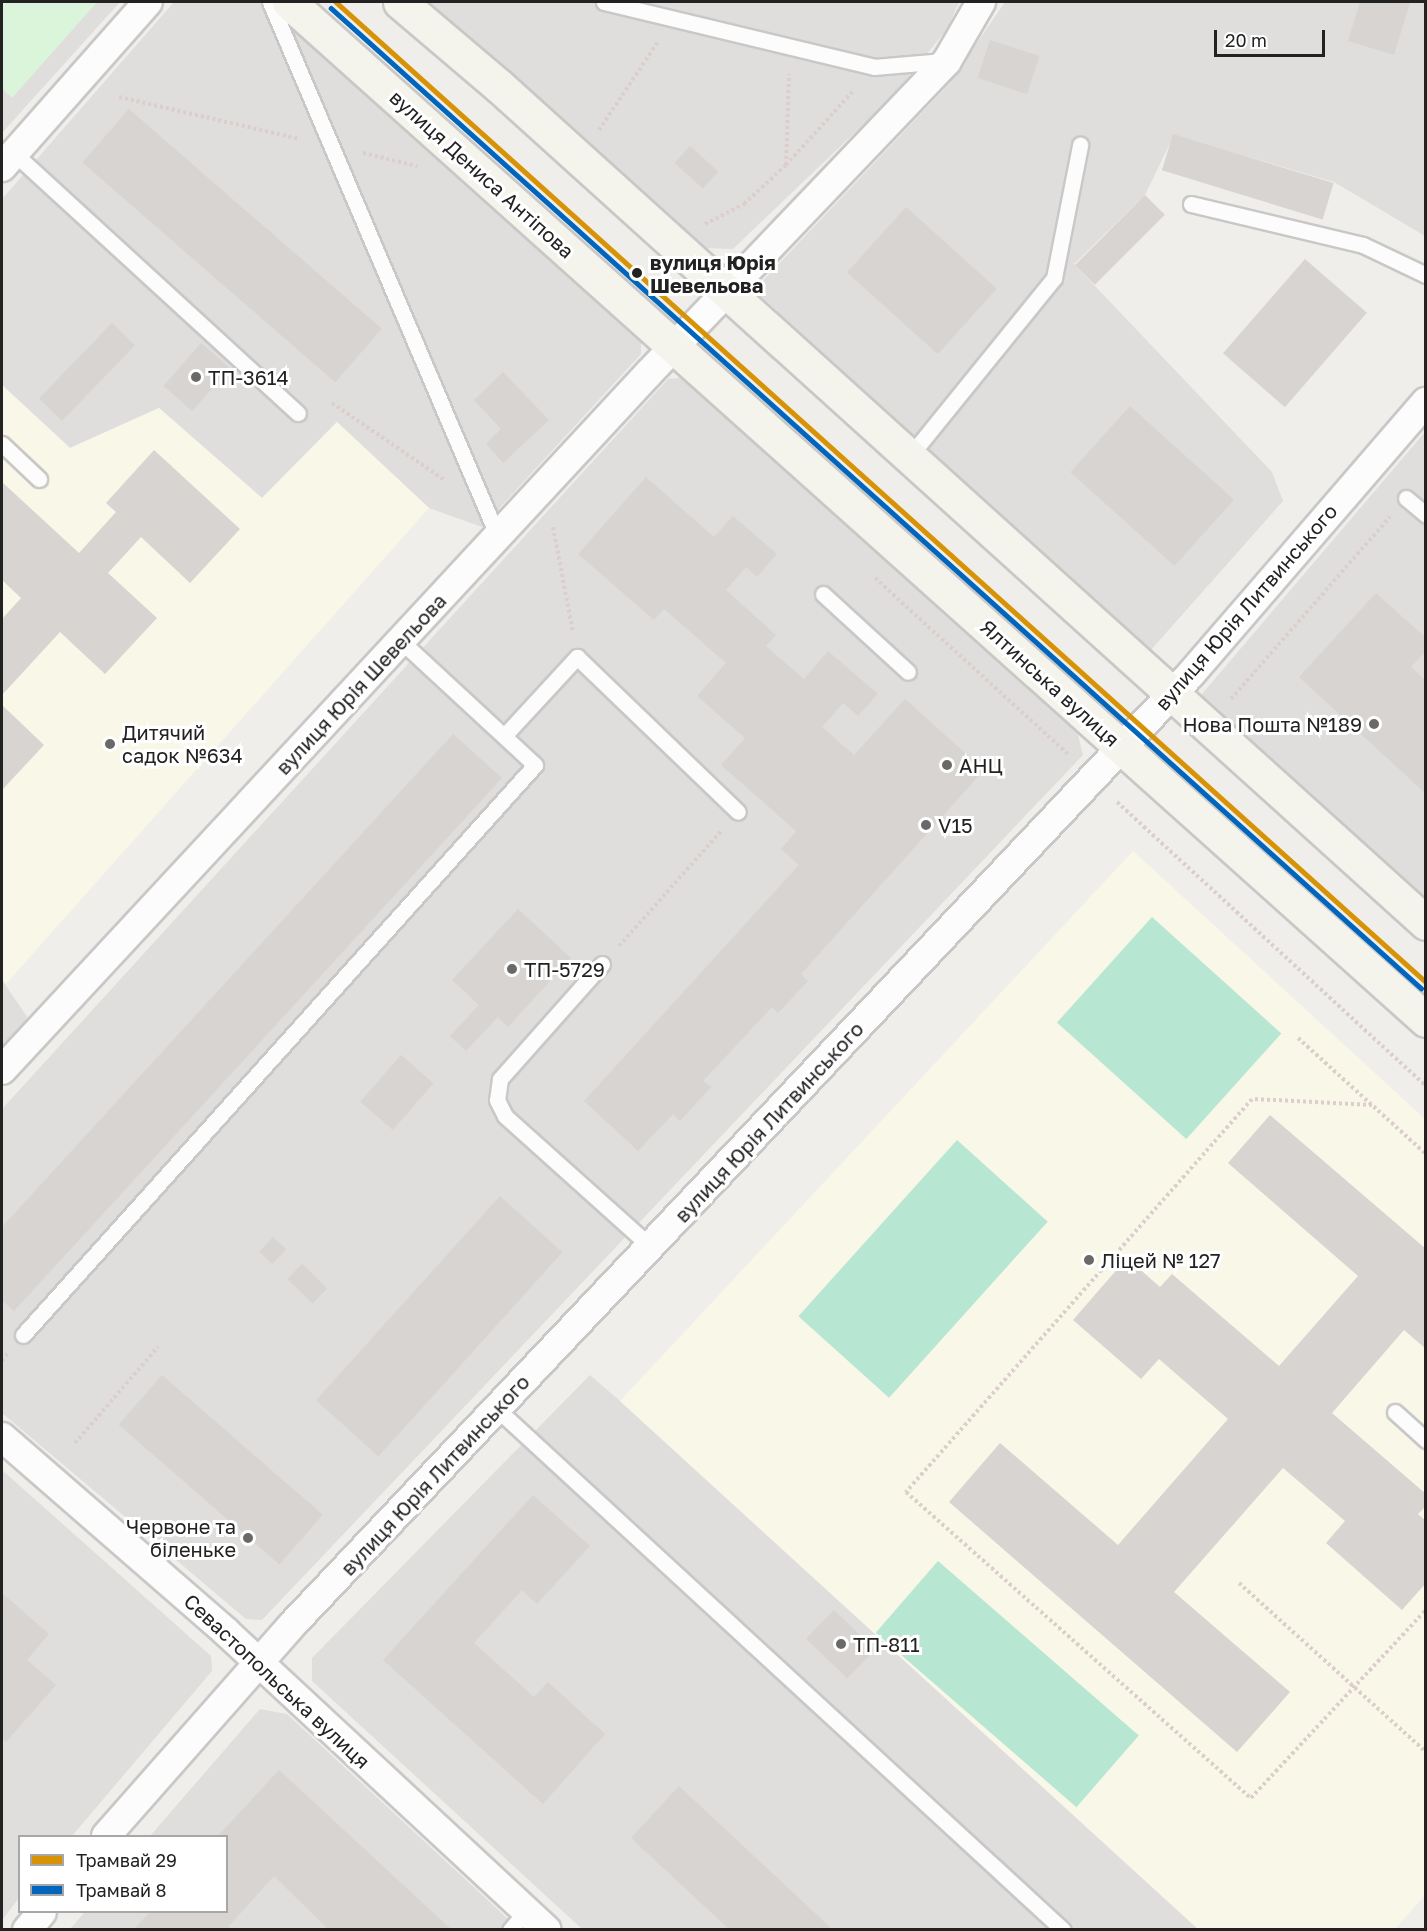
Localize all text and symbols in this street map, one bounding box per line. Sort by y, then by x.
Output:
scale bar [1217,18,1328,56]
text: 20 m [1225,29,1267,51]
street label: вулиця Дениса Антіпова [385,85,579,263]
place label: вулиця Юрія Шевельова [650,250,776,297]
marker: вулиця Юрія Шевельова [628,264,646,282]
place label: ТП-3614 [208,365,289,389]
marker: ТП-3614 [189,370,203,384]
street label: вулиця Юрія Литвинського [1150,499,1342,715]
street label: вулиця Юрія Шевельова [271,589,451,779]
street label: Ялтинська вулиця [976,614,1124,752]
place label: Нова Пошта №189 [1182,712,1362,736]
marker: Нова Пошта №189 [1367,717,1381,731]
place label: Дитячий садок №634 [122,720,243,767]
marker: Дитячий садок №634 [103,737,117,751]
place label: АНЦ [959,753,1003,777]
marker: АНЦ [940,758,954,772]
place label: V15 [938,813,973,837]
marker: V15 [919,818,933,832]
place label: ТП-5729 [524,957,605,981]
marker: ТП-5729 [505,962,519,976]
street label: вулиця Юрія Литвинського [670,1017,868,1227]
place label: Ліцей № 127 [1101,1248,1221,1272]
marker: Ліцей № 127 [1082,1253,1096,1267]
street label: вулиця Юрія Литвинського [336,1370,534,1580]
place label: Червоне та біленьке [126,1514,236,1561]
marker: Червоне та біленьке [241,1531,255,1545]
street label: Севастопольська вулиця [179,1589,375,1773]
place label: ТП-811 [853,1632,920,1656]
marker: ТП-811 [834,1637,848,1651]
legend [18,1835,228,1913]
text: Трамвай 29 [76,1849,177,1871]
text: Трамвай 8 [76,1879,167,1901]

